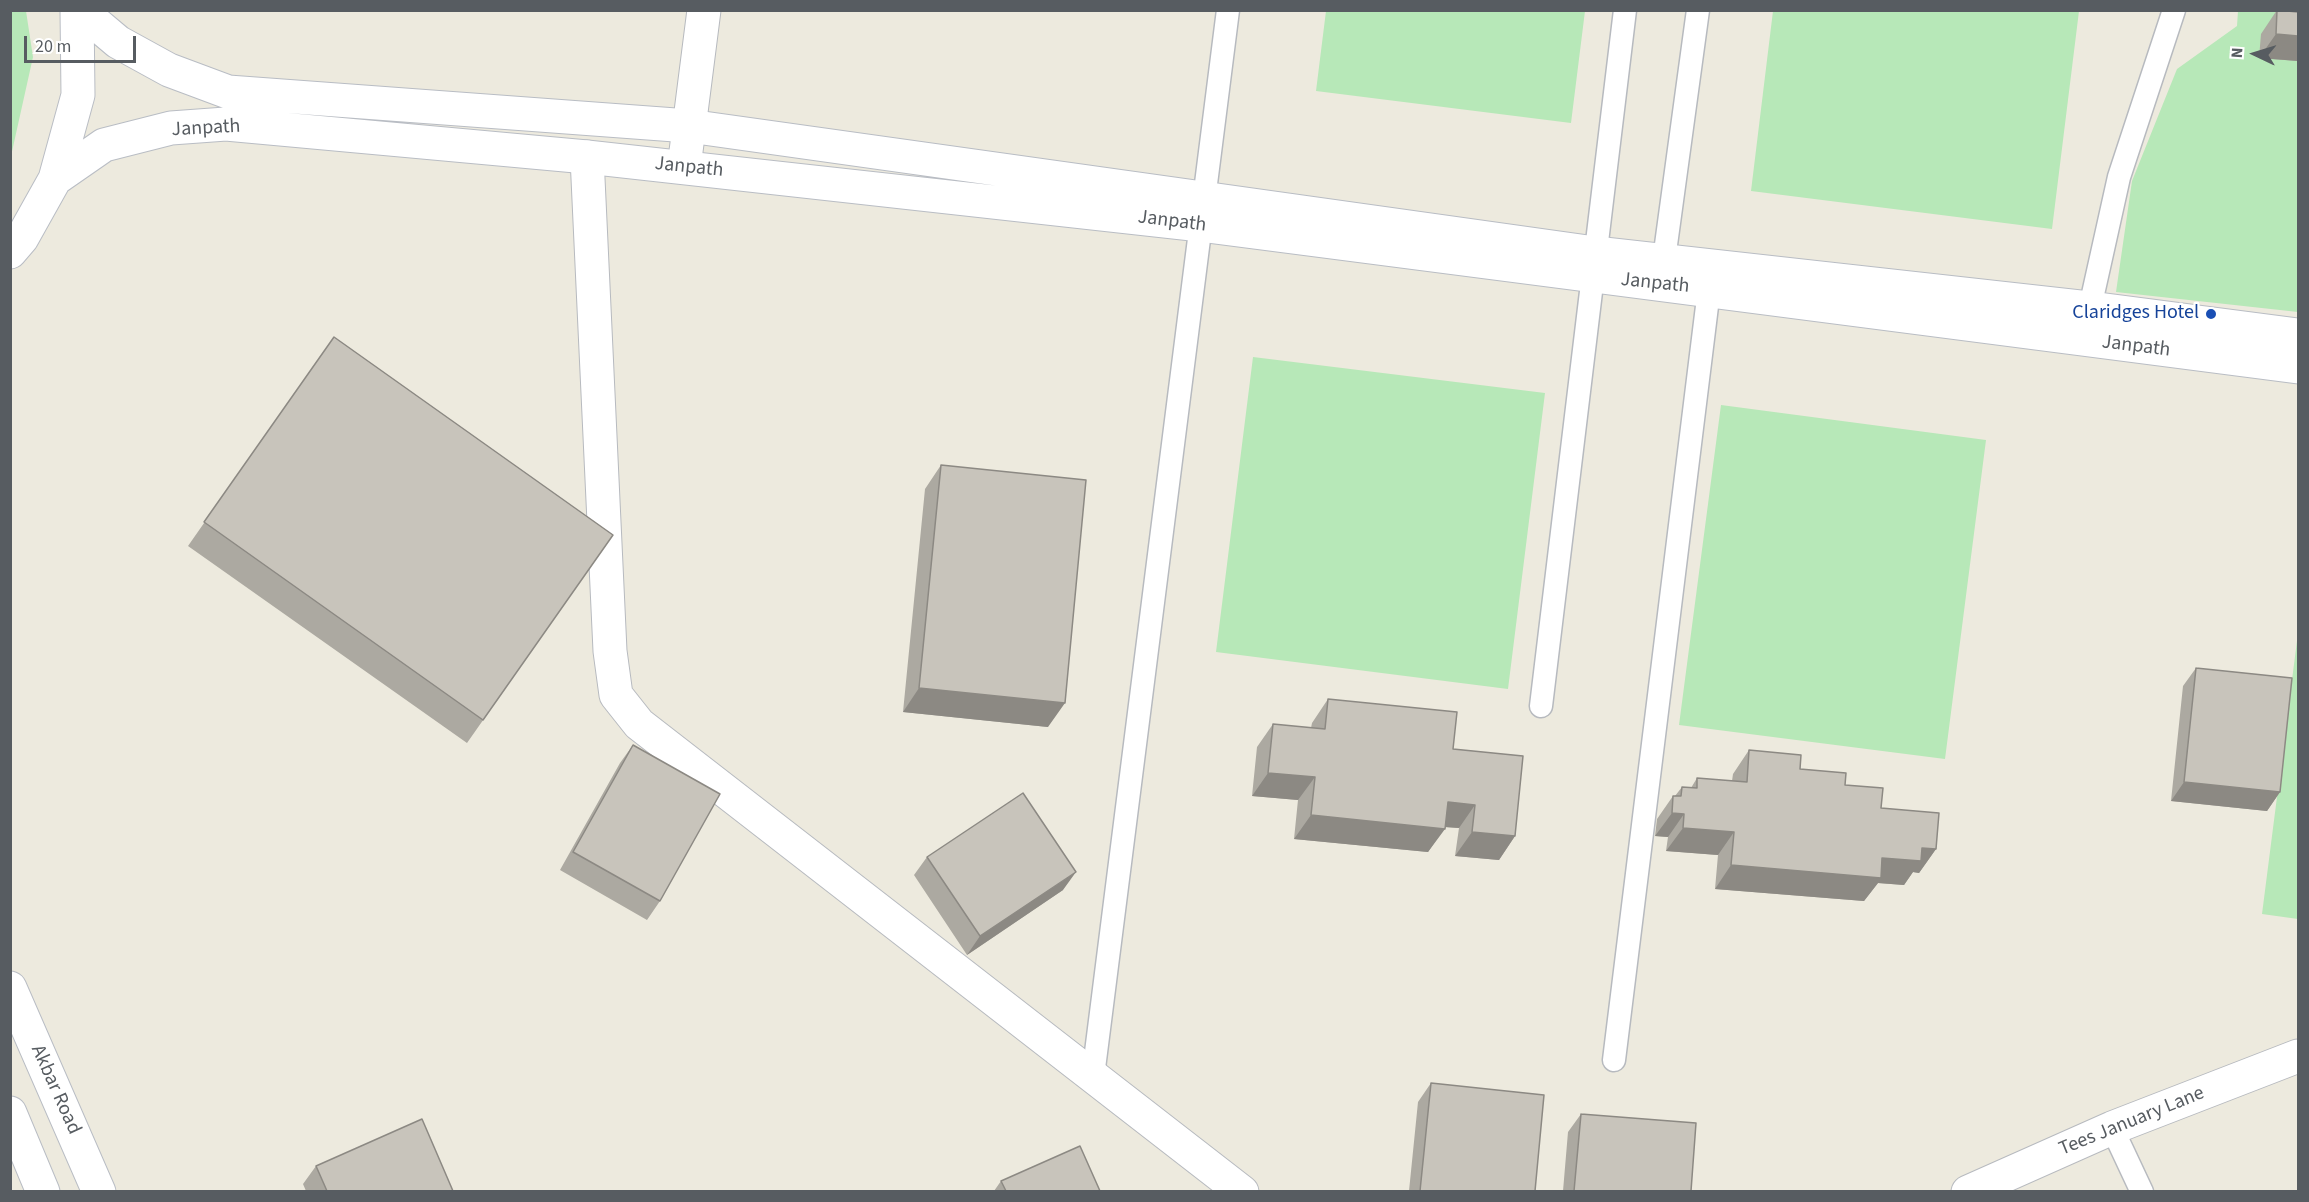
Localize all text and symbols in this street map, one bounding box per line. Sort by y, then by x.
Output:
scale bar [27,24,140,62]
north arrow [2225,24,2285,84]
text: 20 m [35,34,71,59]
text: N [2226,47,2248,59]
street label: Janpath [171,115,241,143]
street label: Janpath [653,152,725,184]
street label: Janpath [1136,206,1208,238]
street label: Janpath [1619,268,1691,300]
place label: Claridges Hotel [2072,302,2199,326]
marker: Claridges Hotel [2204,307,2218,321]
street label: Janpath [2100,331,2172,363]
street label: Akbar Road [25,1042,85,1138]
street label: Tees January Lane [2056,1082,2208,1162]

